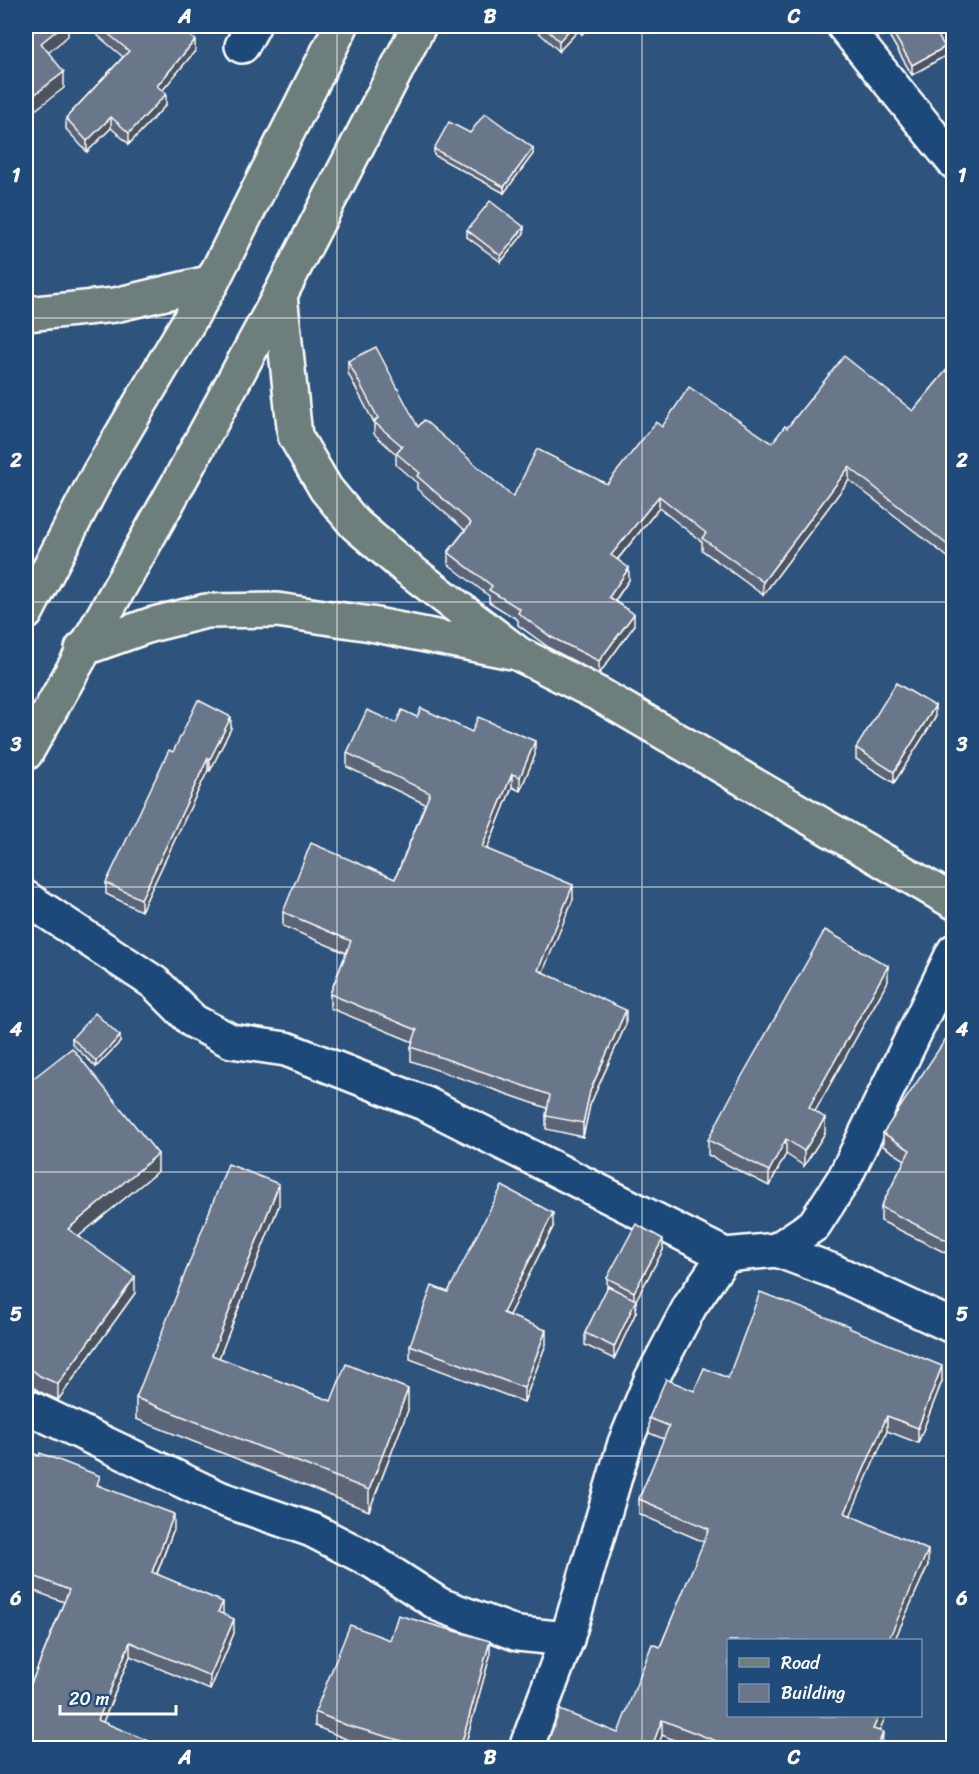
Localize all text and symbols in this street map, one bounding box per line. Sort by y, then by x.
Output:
text: A [177,0,192,34]
text: B [484,0,497,34]
text: C [787,0,801,34]
text: 1 [12,158,21,193]
text: 1 [958,158,967,193]
text: 2 [9,443,22,478]
text: 2 [955,443,968,478]
text: 3 [10,727,22,762]
text: 3 [956,727,968,762]
text: 4 [9,1012,23,1047]
text: 4 [955,1012,969,1047]
text: 5 [10,1297,22,1332]
text: 5 [956,1297,968,1332]
text: 6 [9,1581,22,1616]
text: 6 [955,1581,968,1616]
legend [727,1639,922,1717]
text: Road [781,1647,821,1679]
text: Building [781,1677,845,1709]
scale bar [60,1678,176,1716]
text: 20 m [69,1683,109,1715]
text: A [177,1740,192,1774]
text: B [484,1740,497,1774]
text: C [787,1740,801,1774]

